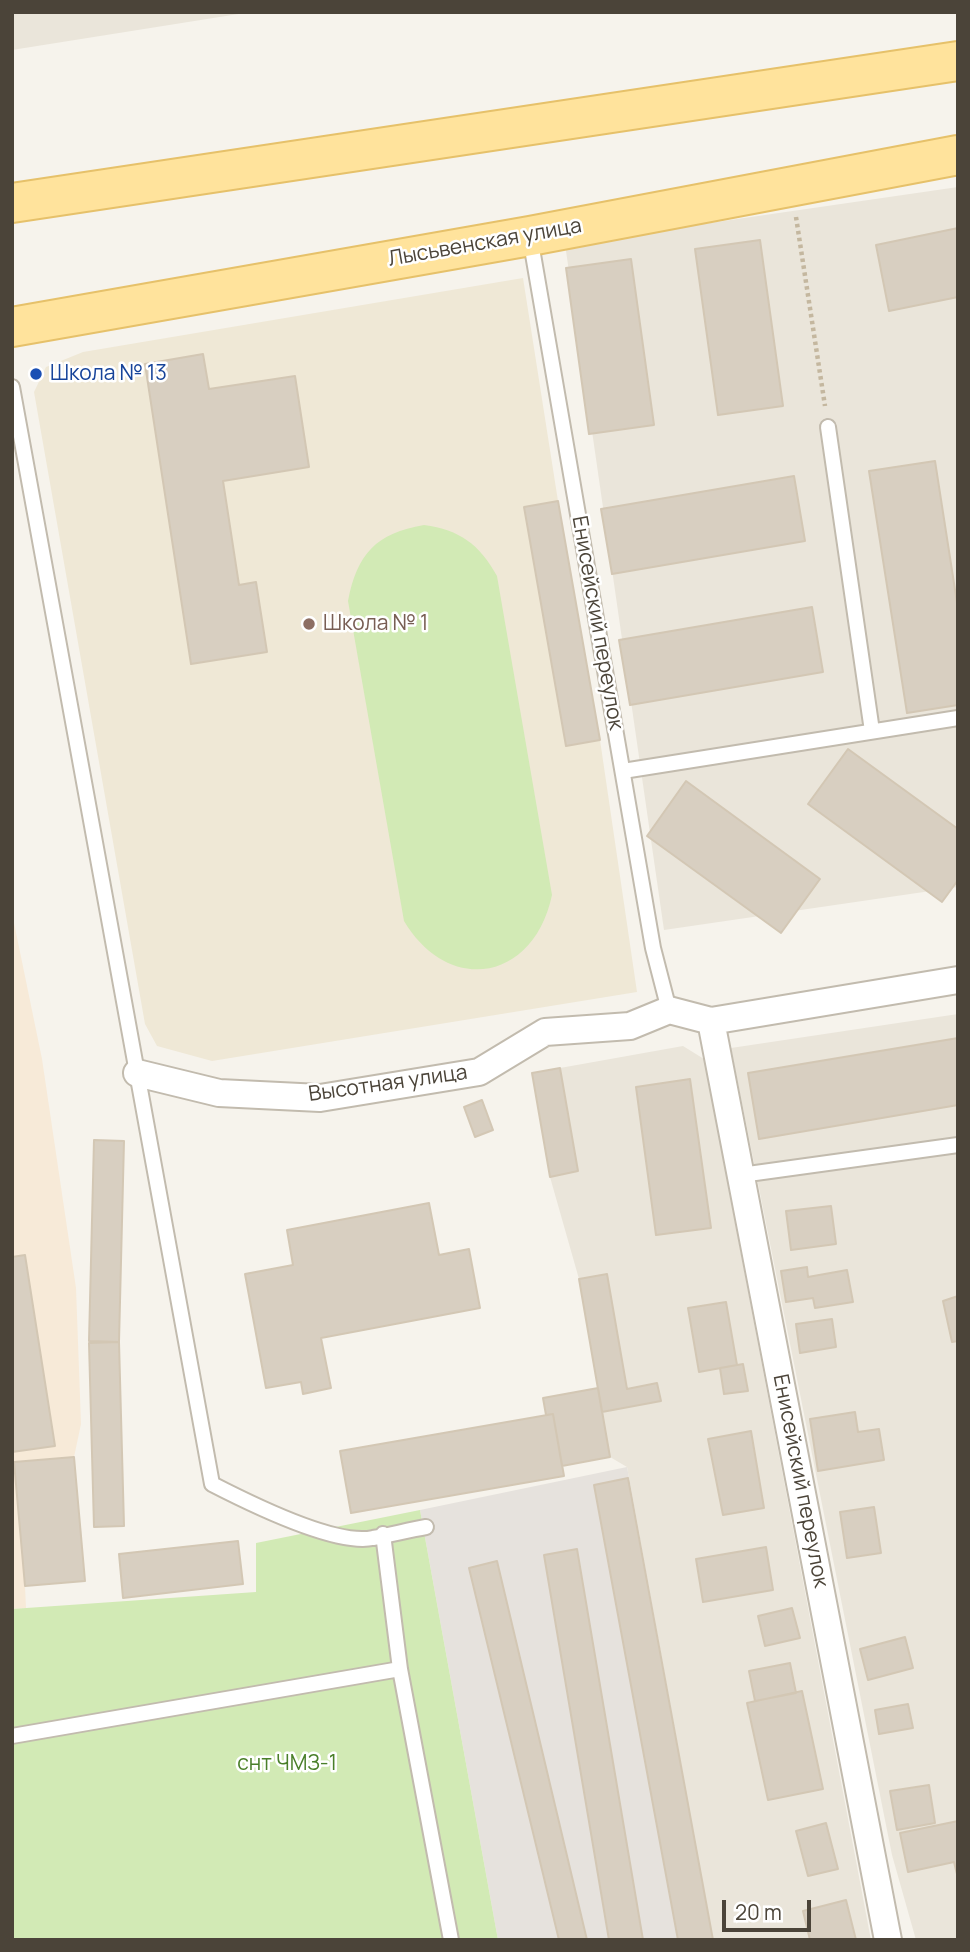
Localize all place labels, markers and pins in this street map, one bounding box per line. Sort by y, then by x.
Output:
place label: Школа № 13 [50,361,167,387]
marker: Школа № 13 [28,366,44,382]
place label: Школа № 1 [323,611,428,637]
marker: Школа № 1 [301,616,317,632]

